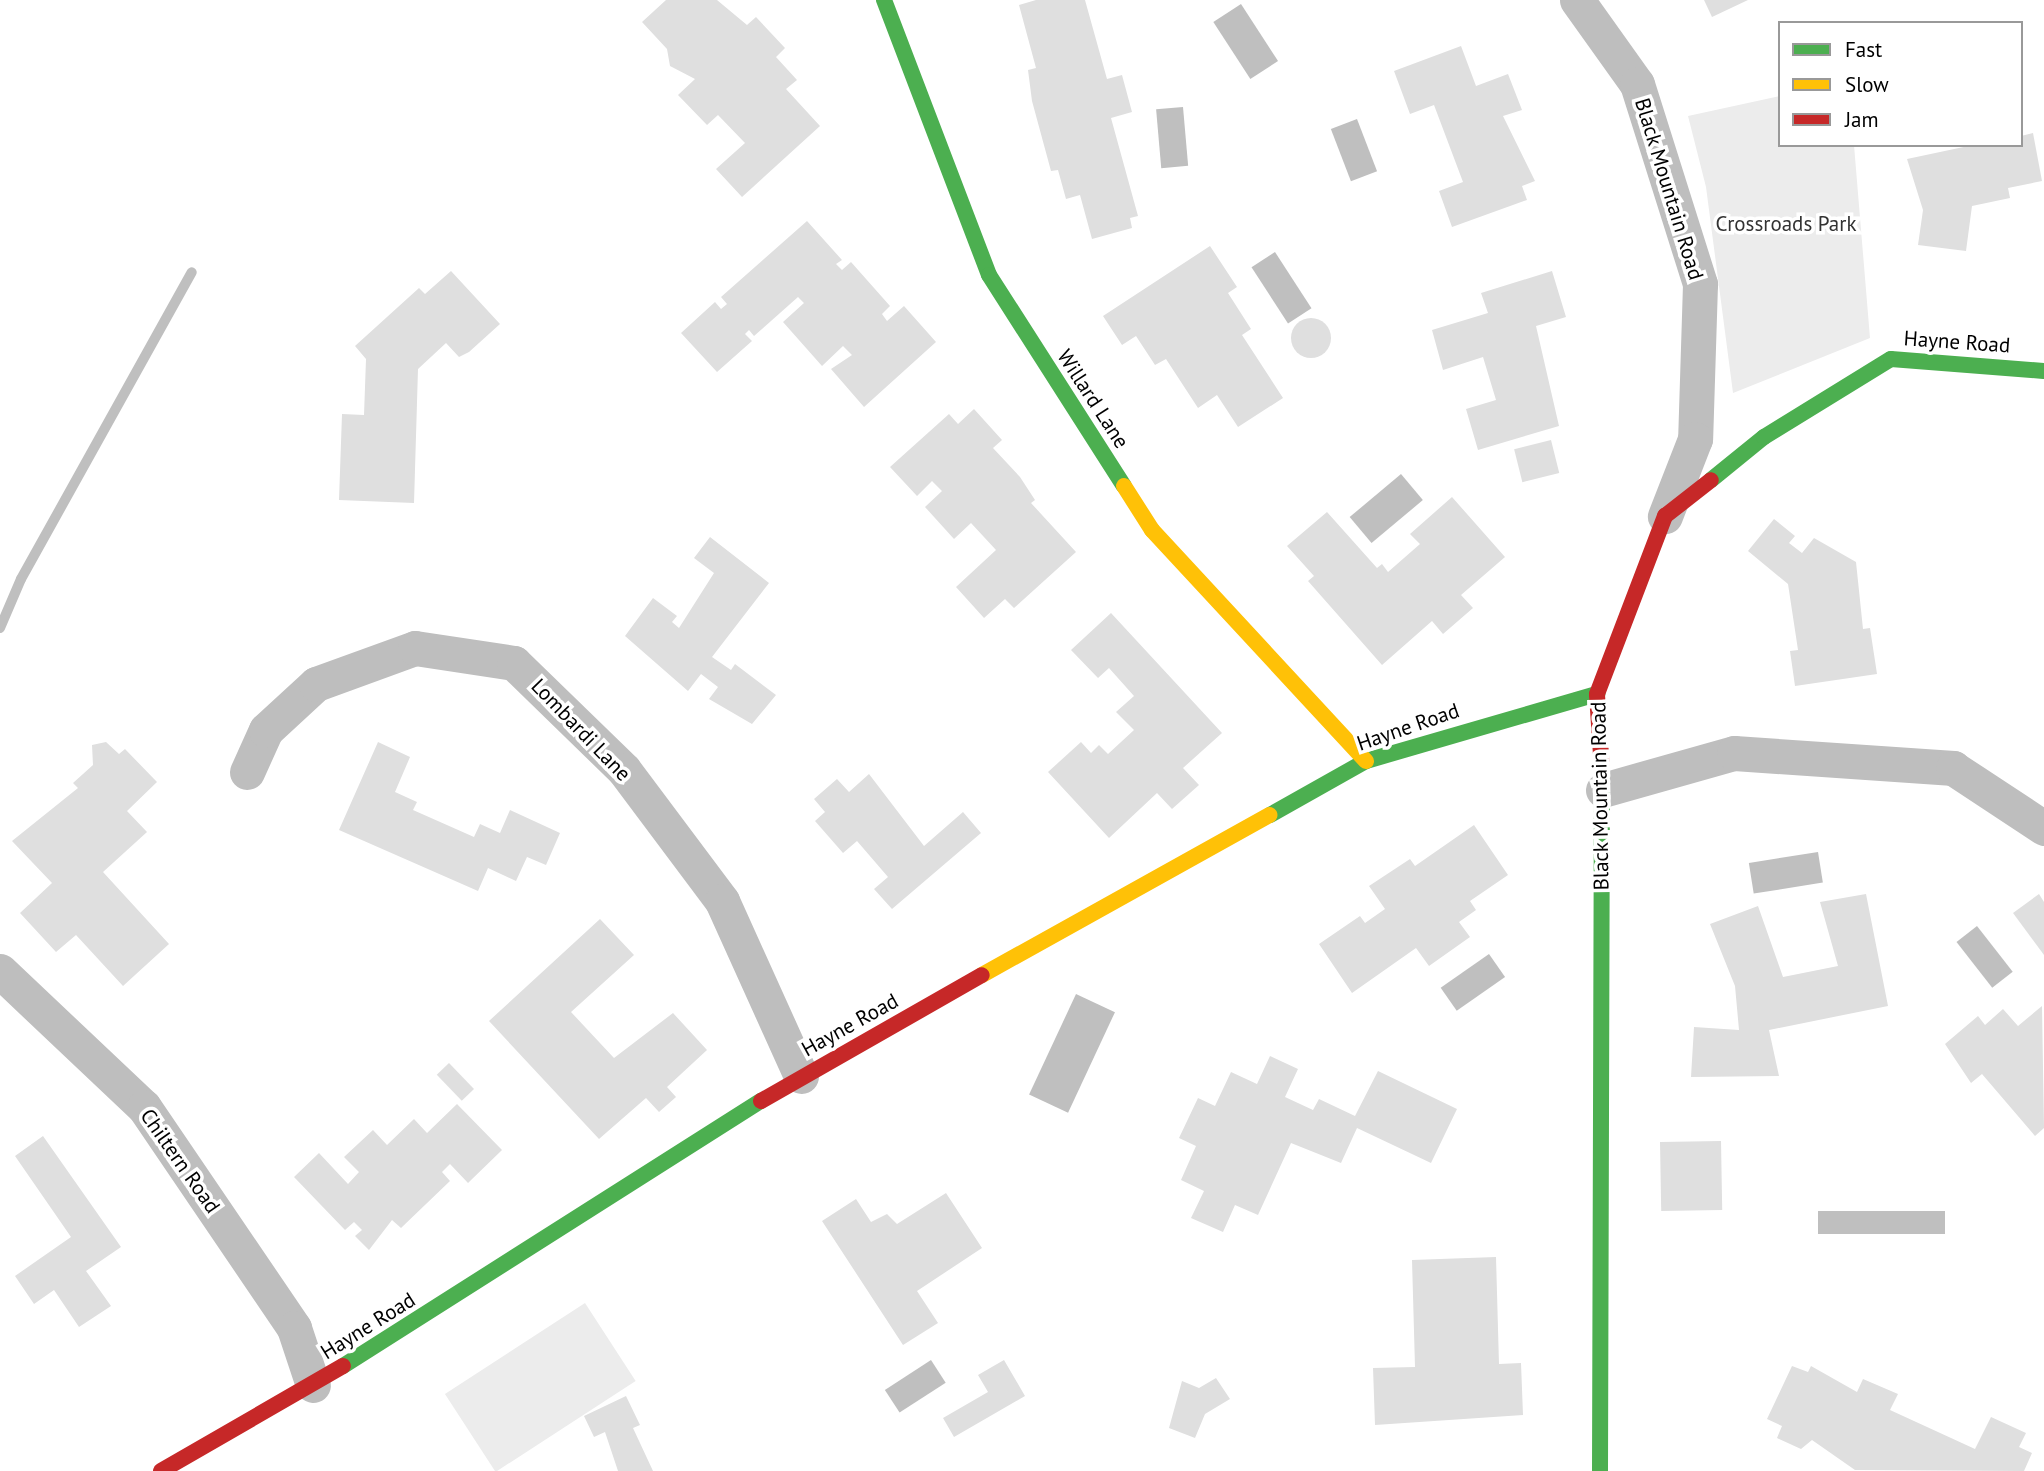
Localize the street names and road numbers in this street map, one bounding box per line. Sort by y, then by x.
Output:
street label: Black Mountain Road [1629,95,1709,283]
street label: Hayne Road [1903,326,2011,358]
street label: Willard Lane [1052,345,1134,453]
street label: Lombardi Lane [526,674,636,786]
street label: Hayne Road [1354,698,1462,756]
street label: Black Mountain Road [1586,701,1614,891]
street label: Hayne Road [797,988,903,1062]
street label: Chiltern Road [135,1104,225,1218]
street label: Hayne Road [316,1287,420,1365]

